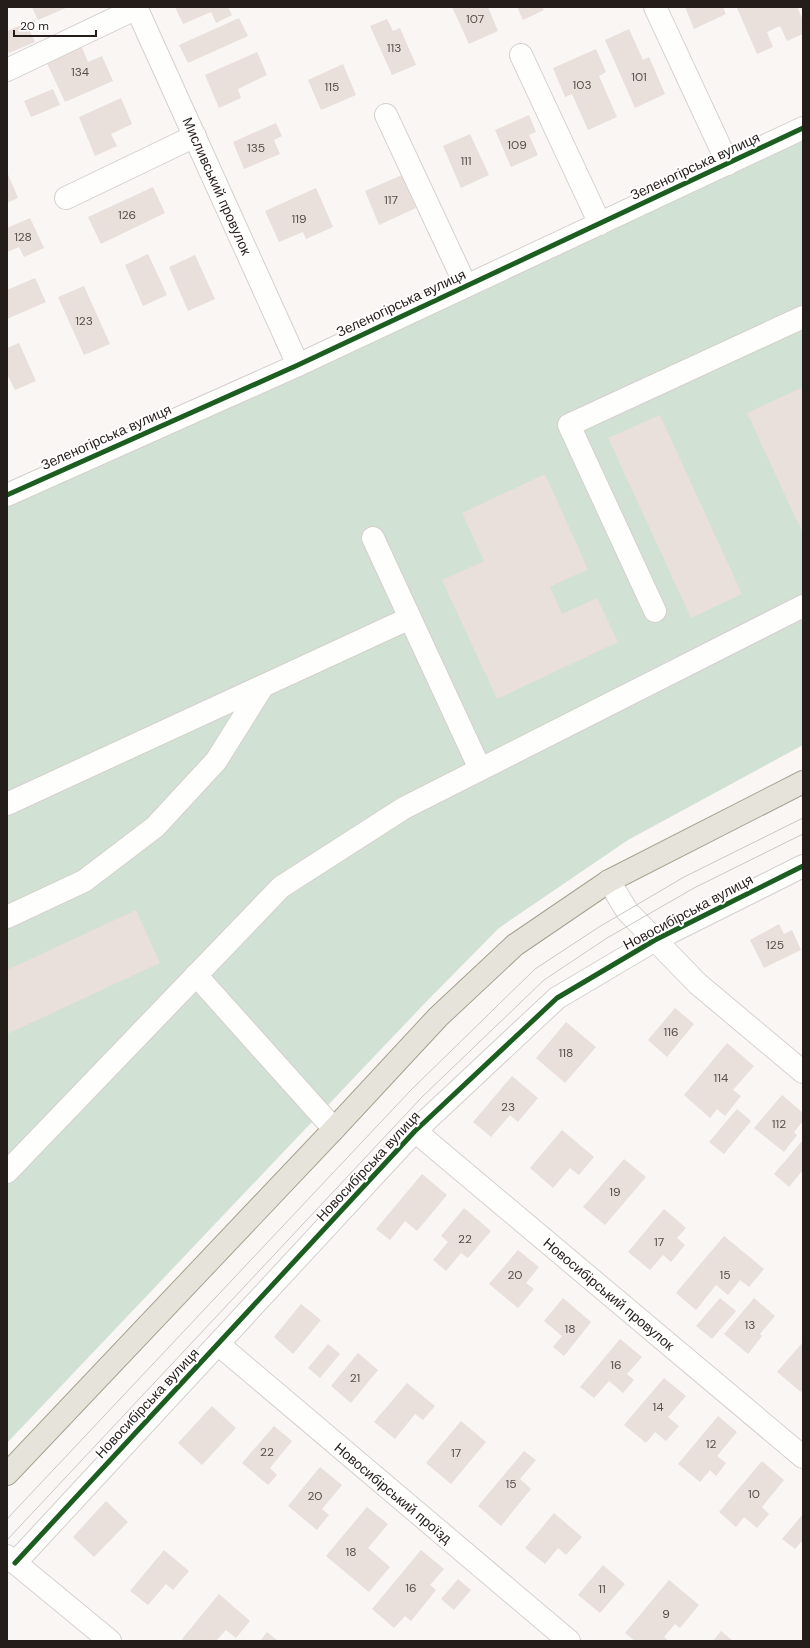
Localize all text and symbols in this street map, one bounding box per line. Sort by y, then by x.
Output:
house number: 107 [466,11,484,27]
scale bar [14,12,96,38]
text: 20 m [20,18,49,34]
house number: 113 [387,40,401,56]
house number: 134 [71,64,89,80]
house number: 101 [631,69,647,85]
house number: 103 [572,77,592,93]
house number: 115 [325,79,339,95]
street label: Мисливський провулок [179,114,256,258]
street label: Зеленогірська вулиця [627,128,763,204]
house number: 109 [507,137,527,153]
house number: 135 [247,140,265,156]
house number: 111 [460,153,472,169]
house number: 117 [384,192,398,208]
house number: 126 [118,207,136,223]
house number: 119 [291,211,307,227]
house number: 128 [14,229,32,245]
street label: Зеленогірська вулиця [333,265,469,341]
house number: 123 [75,313,93,329]
street label: Зеленогірська вулиця [38,400,174,474]
street label: Новосибірська вулиця [620,870,756,954]
house number: 125 [766,937,784,953]
house number: 116 [663,1024,679,1040]
house number: 118 [559,1045,573,1061]
house number: 114 [714,1070,728,1086]
house number: 23 [501,1099,515,1115]
street label: Новосибірська вулиця [312,1107,424,1225]
house number: 112 [772,1116,786,1132]
house number: 19 [609,1184,621,1200]
house number: 22 [458,1231,472,1247]
street label: Новосибірський провулок [540,1234,679,1355]
house number: 17 [654,1234,664,1250]
house number: 20 [507,1267,523,1283]
house number: 15 [719,1267,731,1283]
house number: 13 [745,1317,755,1333]
house number: 18 [564,1321,576,1337]
street label: Новосибірська вулиця [91,1344,203,1462]
house number: 16 [610,1357,622,1373]
house number: 21 [350,1370,360,1386]
house number: 14 [652,1399,664,1415]
house number: 12 [706,1436,716,1452]
street label: Новосибірський проїзд [331,1439,455,1547]
house number: 22 [260,1444,274,1460]
house number: 17 [451,1445,461,1461]
house number: 15 [505,1476,517,1492]
house number: 10 [748,1486,760,1502]
house number: 20 [307,1488,323,1504]
house number: 18 [345,1544,357,1560]
house number: 16 [405,1580,417,1596]
house number: 11 [598,1581,606,1597]
house number: 9 [662,1606,670,1622]

